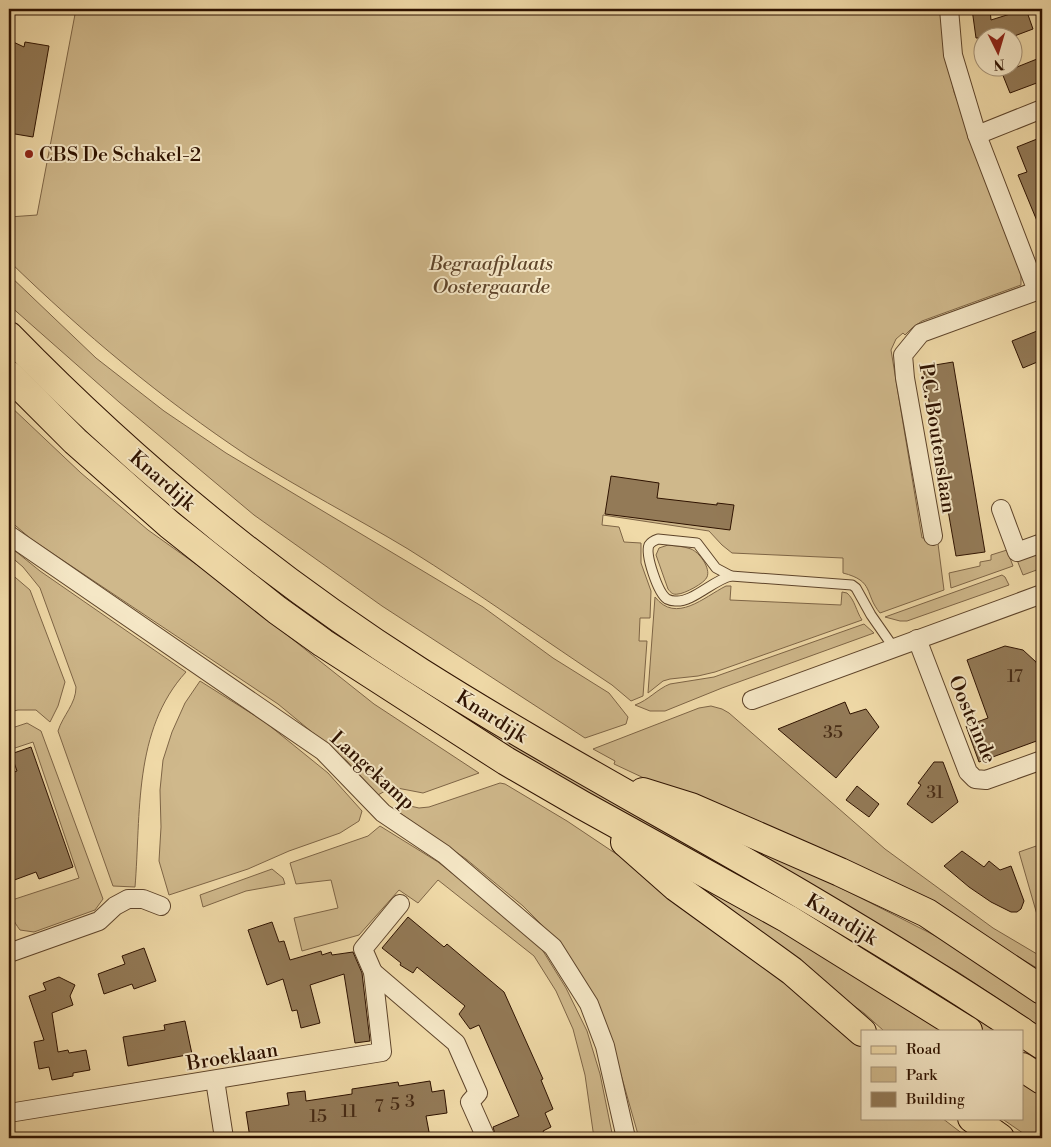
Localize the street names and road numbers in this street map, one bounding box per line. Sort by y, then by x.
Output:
street label: P.C. Boutenslaan [912,361,961,515]
street label: Knardijk [124,446,201,518]
street label: Oosteinde [942,672,1001,767]
street label: Knardijk [451,686,533,750]
street label: Langekamp [324,726,420,816]
street label: Knardijk [801,889,883,952]
street label: Broeklaan [184,1038,280,1077]

